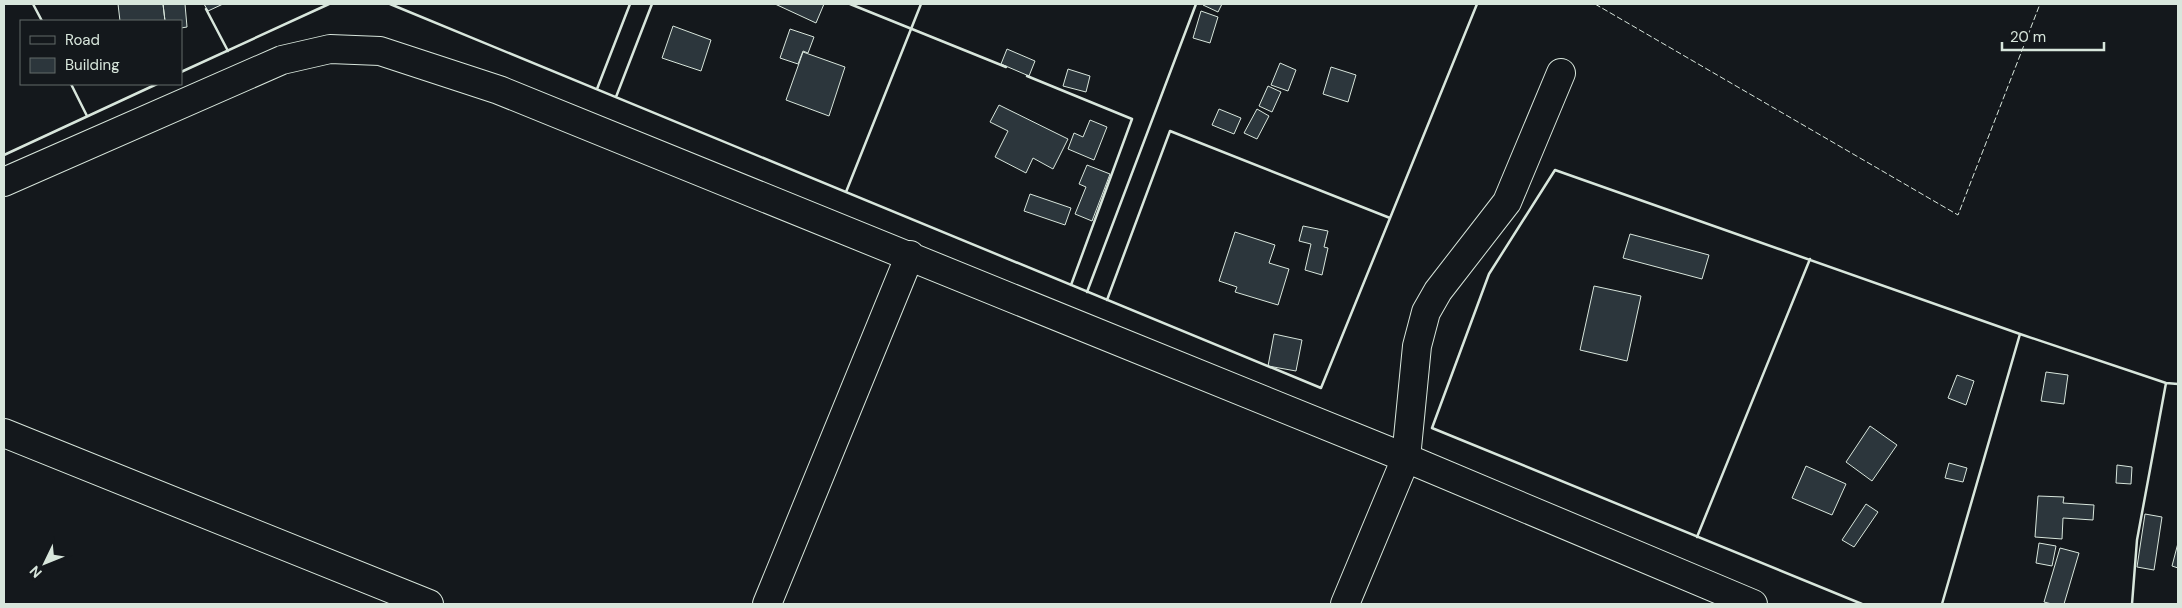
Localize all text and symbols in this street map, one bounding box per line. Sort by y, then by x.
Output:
legend [20,20,182,85]
scale bar [2002,20,2104,52]
text: 20 m [2010,27,2046,47]
text: Road [65,30,100,50]
text: Building [65,55,120,75]
north arrow [20,538,70,588]
text: N [25,562,46,582]

